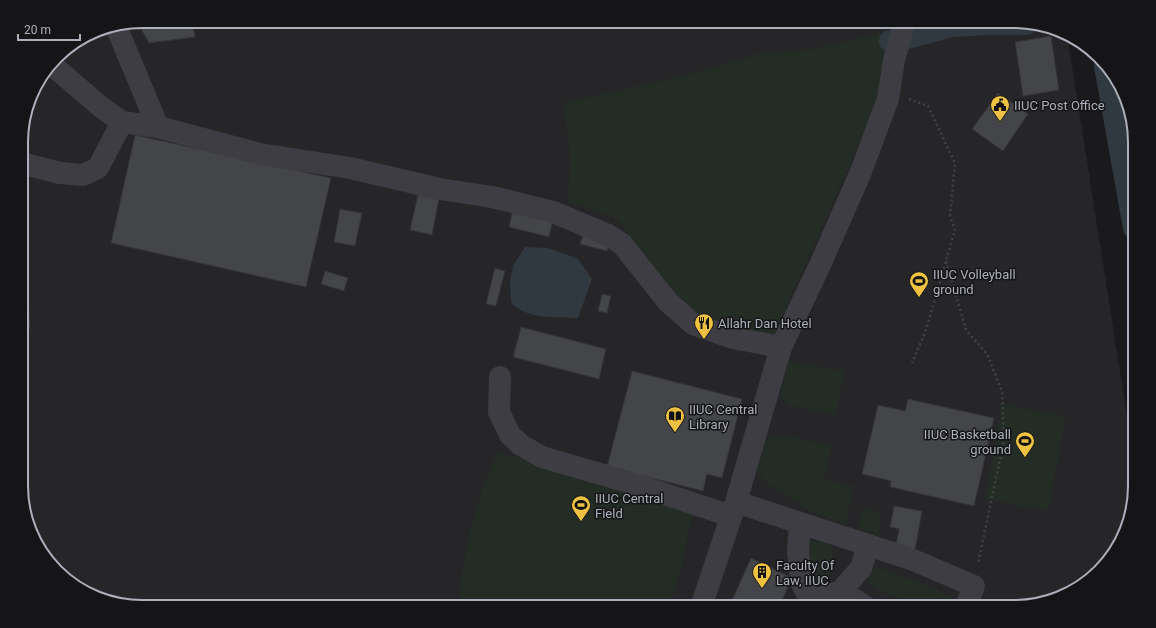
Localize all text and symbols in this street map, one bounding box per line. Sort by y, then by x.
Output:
scale bar [18,16,80,42]
text: 20 m [24,23,51,37]
public building icon: IIUC Post Office [989,94,1011,122]
place label: IIUC Post Office [1014,98,1105,113]
place label: IIUC Volleyball ground [933,267,1016,297]
sports icon: IIUC Volleyball ground [908,270,930,298]
restaurant icon: Allahr Dan Hotel [693,312,715,340]
place label: Allahr Dan Hotel [718,316,812,331]
place label: IIUC Central Library [689,402,757,432]
library icon: IIUC Central Library [664,405,686,433]
place label: IIUC Basketball ground [924,427,1011,457]
sports icon: IIUC Basketball ground [1014,430,1036,458]
place label: IIUC Central Field [595,491,663,521]
sports icon: IIUC Central Field [570,494,592,522]
place label: Faculty Of Law, IIUC [776,558,835,588]
building icon: Faculty Of Law, IIUC [751,561,773,589]

